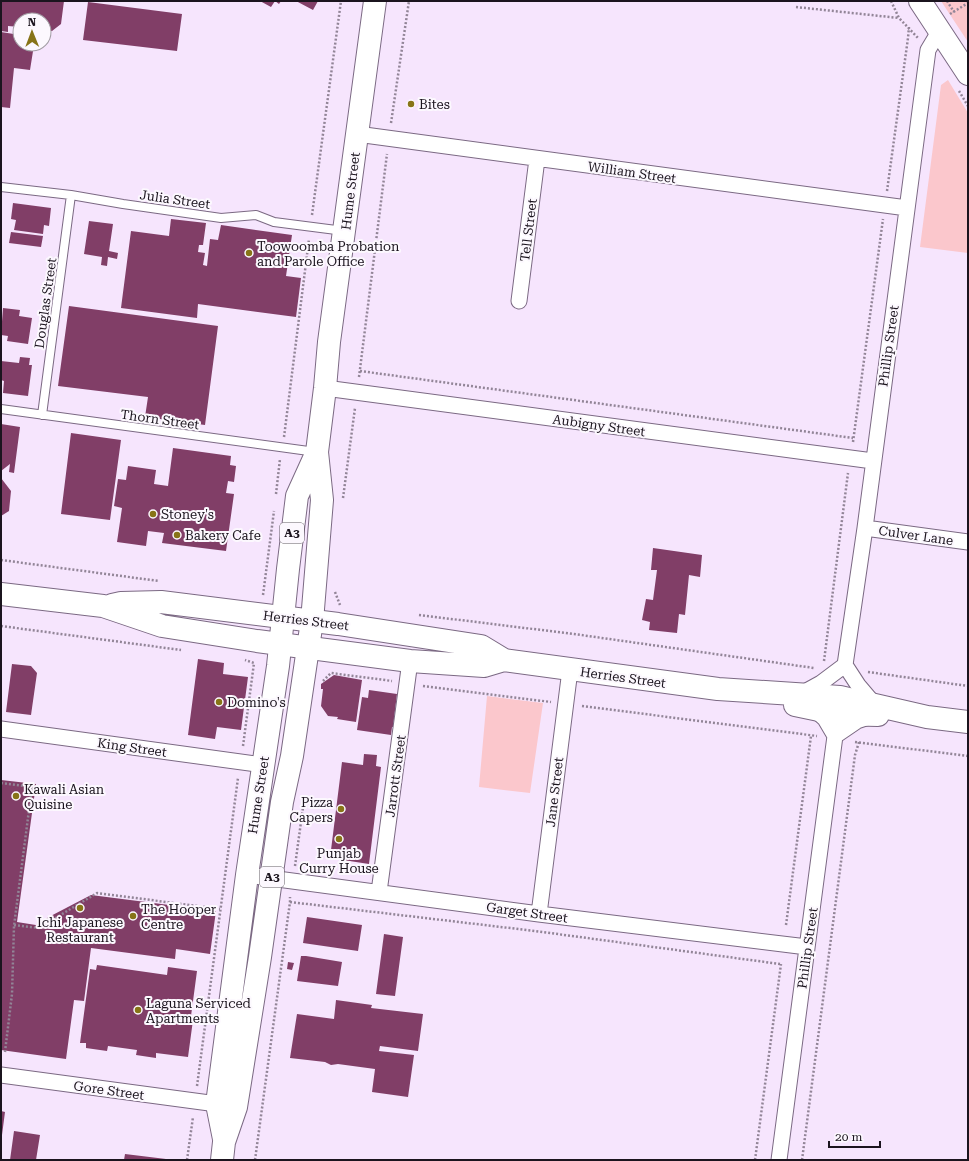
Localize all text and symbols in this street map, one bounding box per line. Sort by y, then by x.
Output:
north arrow [12,12,52,52]
text: N [27,16,37,29]
place label: Bites [419,97,450,112]
marker: Bites [406,99,416,109]
street label: Hume Street [338,151,363,231]
street label: William Street [587,159,677,186]
street label: Julia Street [139,187,211,212]
street label: Tell Street [517,198,540,262]
place label: Toowoomba Probation and Parole Office [257,239,400,269]
marker: Toowoomba Probation and Parole Office [244,248,254,258]
street label: Douglas Street [32,257,59,349]
street label: Phillip Street [875,304,902,388]
street label: Thorn Street [120,407,200,432]
street label: Aubigny Street [552,412,646,439]
place label: Stoney's [161,507,214,522]
marker: Stoney's [148,509,158,519]
road number: A3 [280,523,304,543]
street label: Culver Lane [878,523,954,548]
place label: Bakery Cafe [185,528,261,543]
marker: Bakery Cafe [172,530,182,540]
street label: Herries Street [262,608,350,633]
street label: Herries Street [579,664,667,691]
place label: Domino's [227,695,286,710]
marker: Domino's [214,697,224,707]
street label: Jarrott Street [382,734,409,818]
street label: King Street [96,735,168,760]
street label: Hume Street [245,755,272,835]
street label: Jane Street [543,756,566,828]
place label: Kawali Asian Quisine [24,782,105,812]
marker: Kawali Asian Quisine [11,791,21,801]
place label: Pizza Capers [289,795,333,825]
marker: Pizza Capers [336,804,346,814]
marker: Punjab Curry House [334,834,344,844]
place label: Punjab Curry House [299,846,379,876]
road number: A3 [260,867,284,887]
street label: Garget Street [485,899,569,926]
place label: The Hooper Centre [141,902,217,932]
marker: Ichi Japanese Restaurant [75,903,85,913]
street label: Phillip Street [794,906,821,990]
marker: The Hooper Centre [128,911,138,921]
place label: Ichi Japanese Restaurant [37,915,123,945]
place label: Laguna Serviced Apartments [146,996,252,1026]
marker: Laguna Serviced Apartments [133,1005,143,1015]
street label: Gore Street [73,1078,145,1103]
scale bar [829,1123,880,1149]
text: 20 m [835,1130,862,1144]

